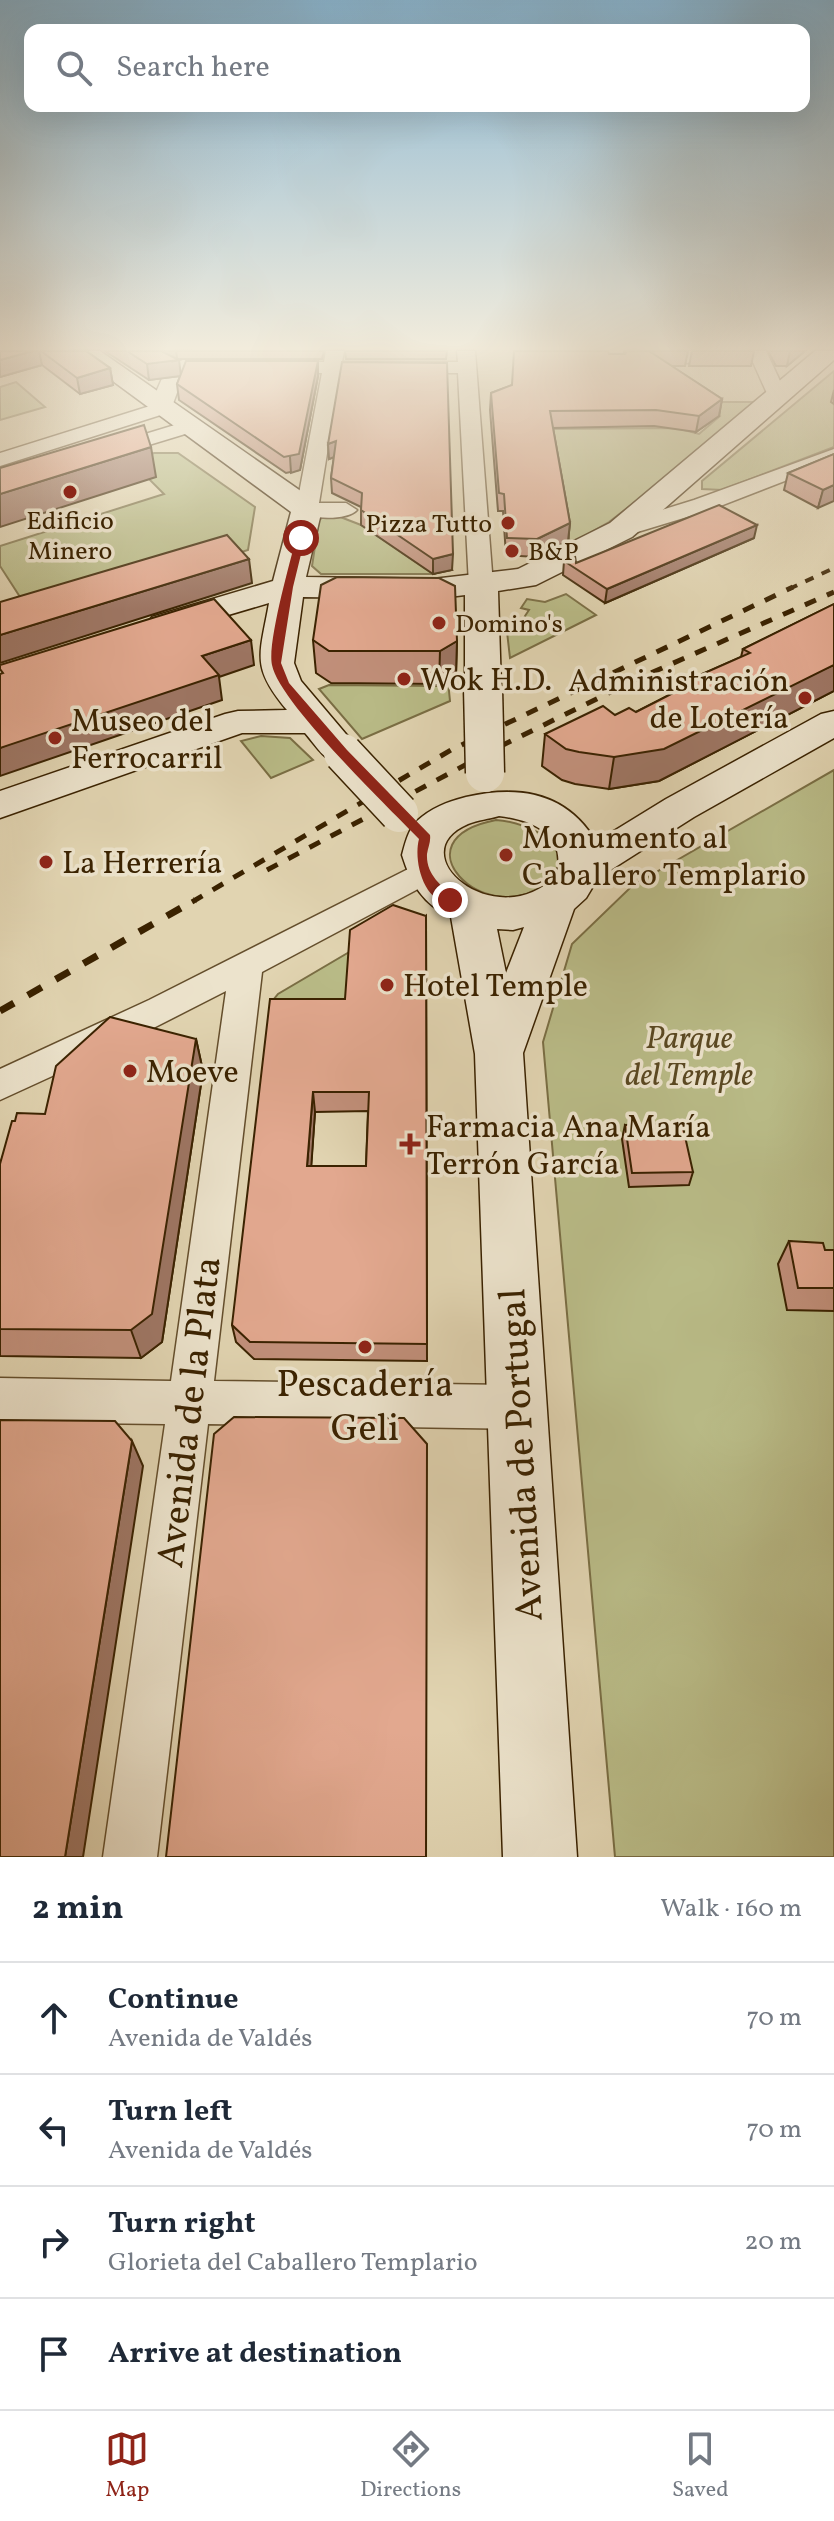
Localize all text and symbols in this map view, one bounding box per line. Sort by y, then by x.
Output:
search box [24,24,810,112]
icon: search [52,46,96,90]
text: Search here [116,47,270,89]
marker: Edificio Minero [61,483,79,501]
place label: Edificio Minero [26,504,114,570]
place label: Pizza Tutto [366,507,492,543]
marker: Pizza Tutto [499,514,517,532]
route start [283,520,319,556]
place label: B&P [528,535,579,571]
marker: B&P [503,542,521,560]
place label: Domino's [455,607,563,643]
marker: Domino's [430,614,448,632]
place label: Wok H.D. [420,660,552,704]
place label: Administración de Lotería [568,661,789,742]
marker: Wok H.D. [395,670,413,688]
marker: Administración de Lotería [796,689,814,707]
place label: Museo del Ferrocarril [71,701,223,782]
marker: Museo del Ferrocarril [46,729,64,747]
place label: Monumento al Caballero Templario [522,818,806,899]
place label: La Herrería [62,843,222,887]
marker: Monumento al Caballero Templario [497,846,515,864]
marker: La Herrería [37,853,55,871]
route end [432,882,468,918]
place label: Hotel Temple [403,966,588,1010]
marker: Hotel Temple [378,976,396,994]
park label: Parque del Temple [625,1018,753,1099]
place label: Moeve [146,1052,239,1096]
marker: Moeve [121,1062,139,1080]
place label: Farmacia Ana María Terrón García [426,1107,711,1188]
marker: Farmacia Ana María Terrón García [401,1135,419,1153]
street label: Avenida de la Plata [146,1254,237,1571]
street label: Avenida de Portugal [488,1287,559,1623]
marker: Pescadería Geli [356,1338,374,1356]
place label: Pescadería Geli [276,1360,454,1457]
text: 2 min [32,1886,124,1933]
text: Walk · 160 m [660,1891,802,1927]
text: Continue [108,1979,239,2021]
icon: ahead [32,1996,76,2040]
text: 70 m [747,2000,802,2036]
text: Avenida de Valdés [108,2021,312,2057]
text: Turn left [108,2091,232,2133]
icon: left [32,2108,76,2152]
text: 70 m [747,2112,802,2148]
text: Avenida de Valdés [108,2133,312,2169]
text: Turn right [108,2203,256,2245]
icon: right [32,2220,76,2264]
text: 20 m [744,2224,802,2260]
text: Glorieta del Caballero Templario [108,2245,478,2281]
icon: arrive [32,2332,76,2376]
text: Arrive at destination [108,2333,402,2375]
tab: Map [105,2427,149,2506]
tab: Directions [360,2427,461,2506]
tab: Saved [672,2427,729,2506]

